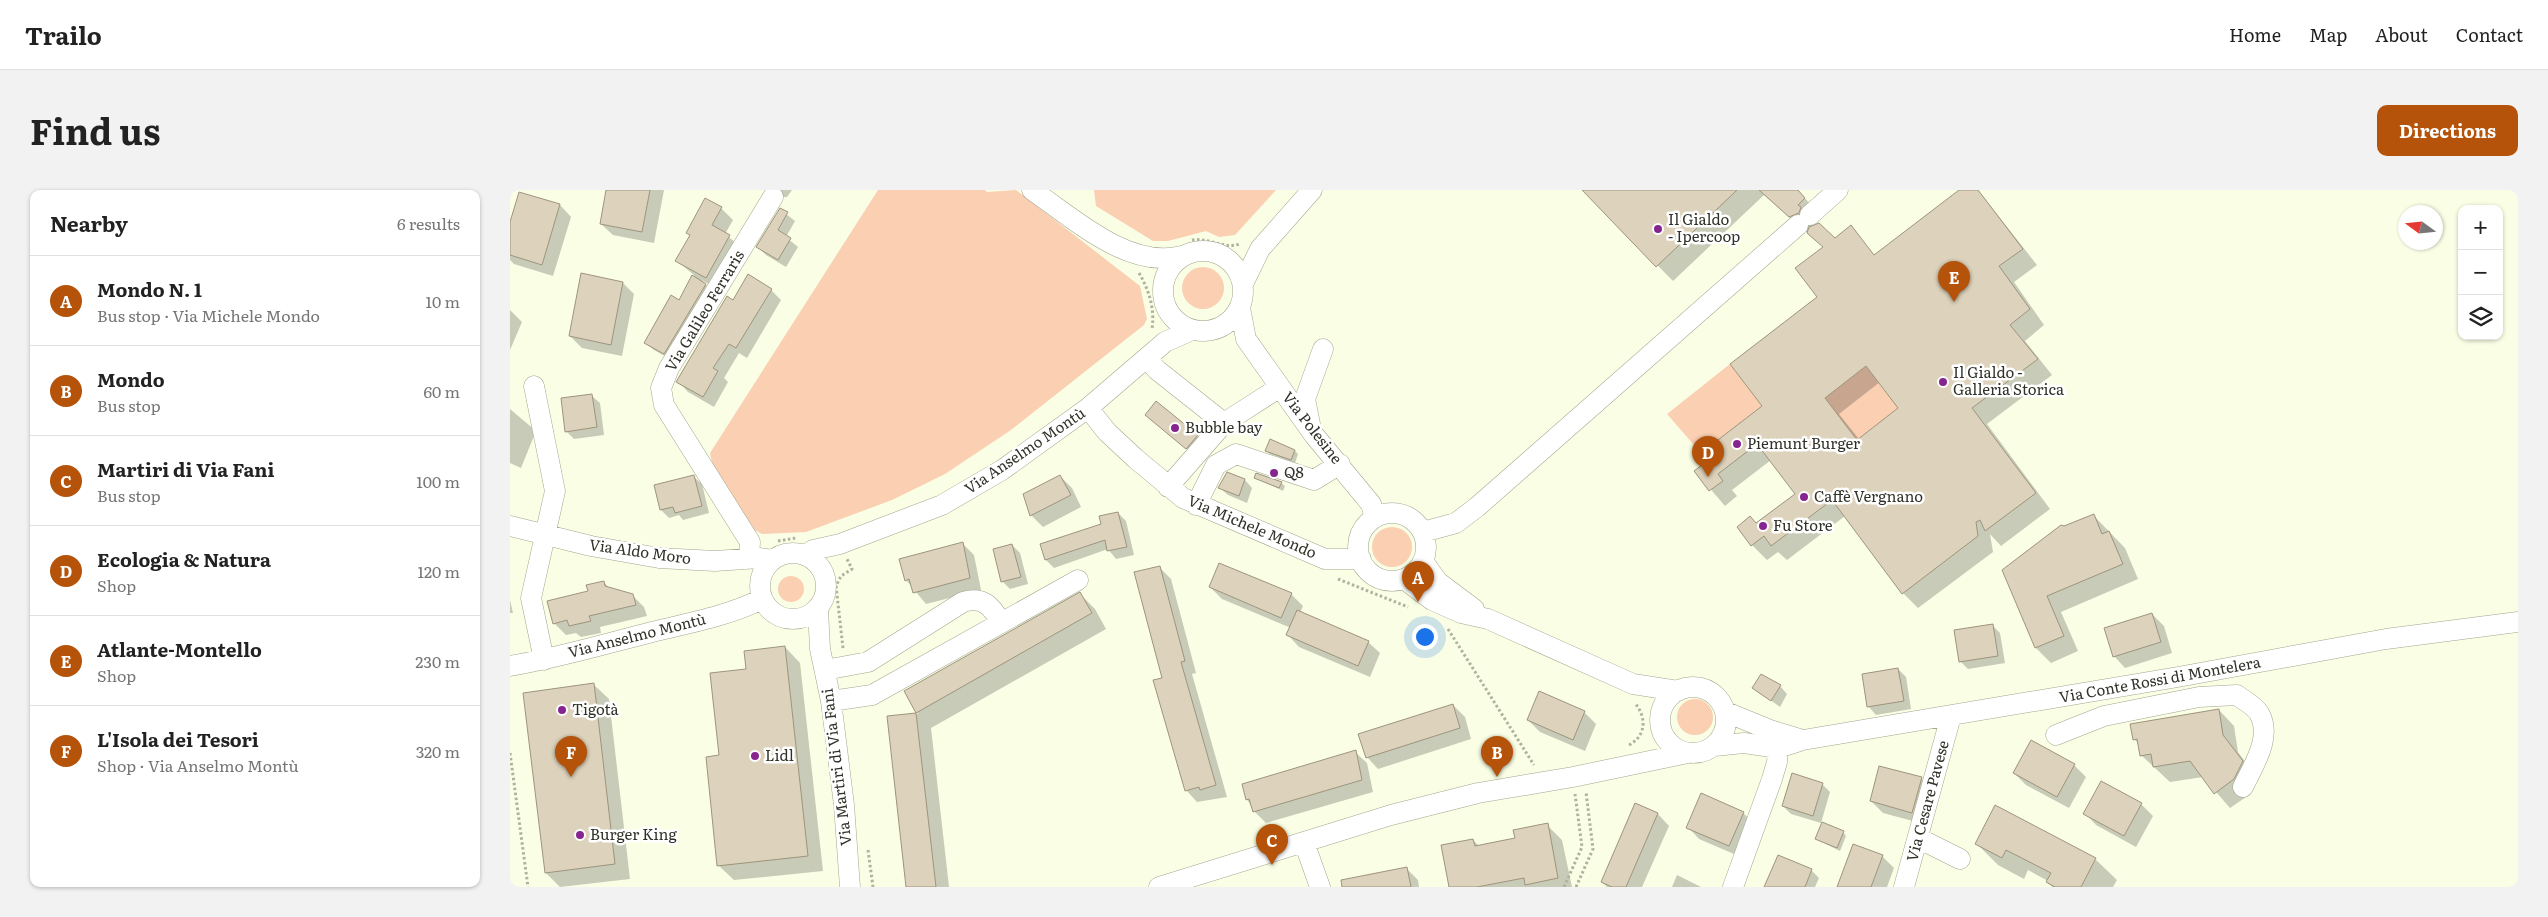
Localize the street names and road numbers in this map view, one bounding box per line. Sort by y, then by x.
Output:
street label: Via Galileo Ferraris [658,245,749,375]
street label: Via Polesine [1278,386,1349,468]
street label: Via Anselmo Montù [959,400,1090,499]
street label: Via Michele Mondo [1184,488,1321,563]
street label: Via Aldo Moro [588,532,693,569]
street label: Via Anselmo Montù [565,606,708,663]
street label: Via Conte Rossi di Montelera [2057,649,2263,708]
street label: Via Martiri di Via Fani [814,687,857,847]
street label: Via Cesare Pavese [1899,737,1954,864]

